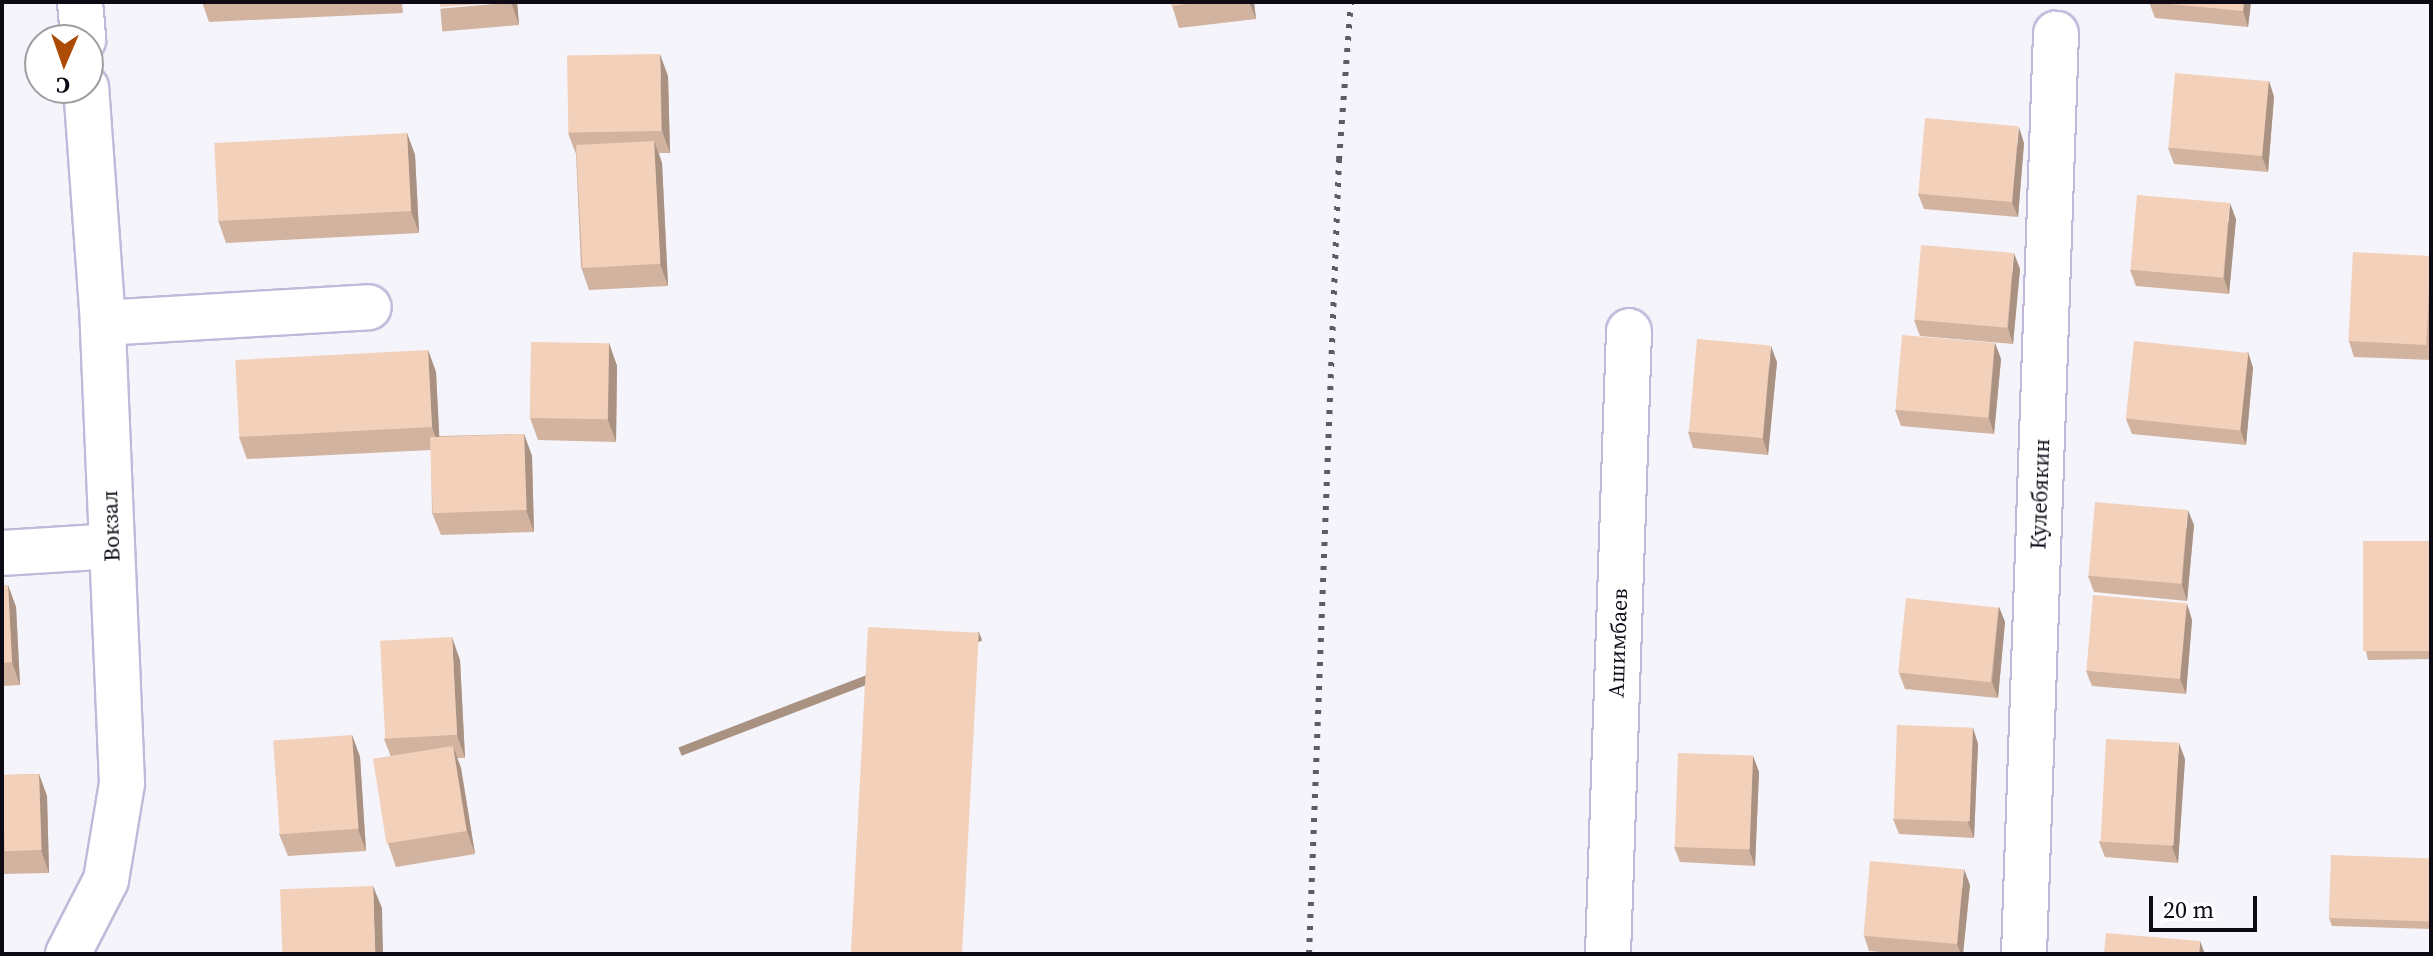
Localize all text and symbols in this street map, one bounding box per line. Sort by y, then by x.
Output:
north arrow [24,24,104,104]
text: С [56,71,71,101]
street label: Кулебякин [2025,438,2055,550]
street label: Вокзал [97,490,125,562]
street label: Ашимбаев [1603,588,1633,698]
scale bar [2153,880,2261,930]
text: 20 m [2163,893,2214,926]

